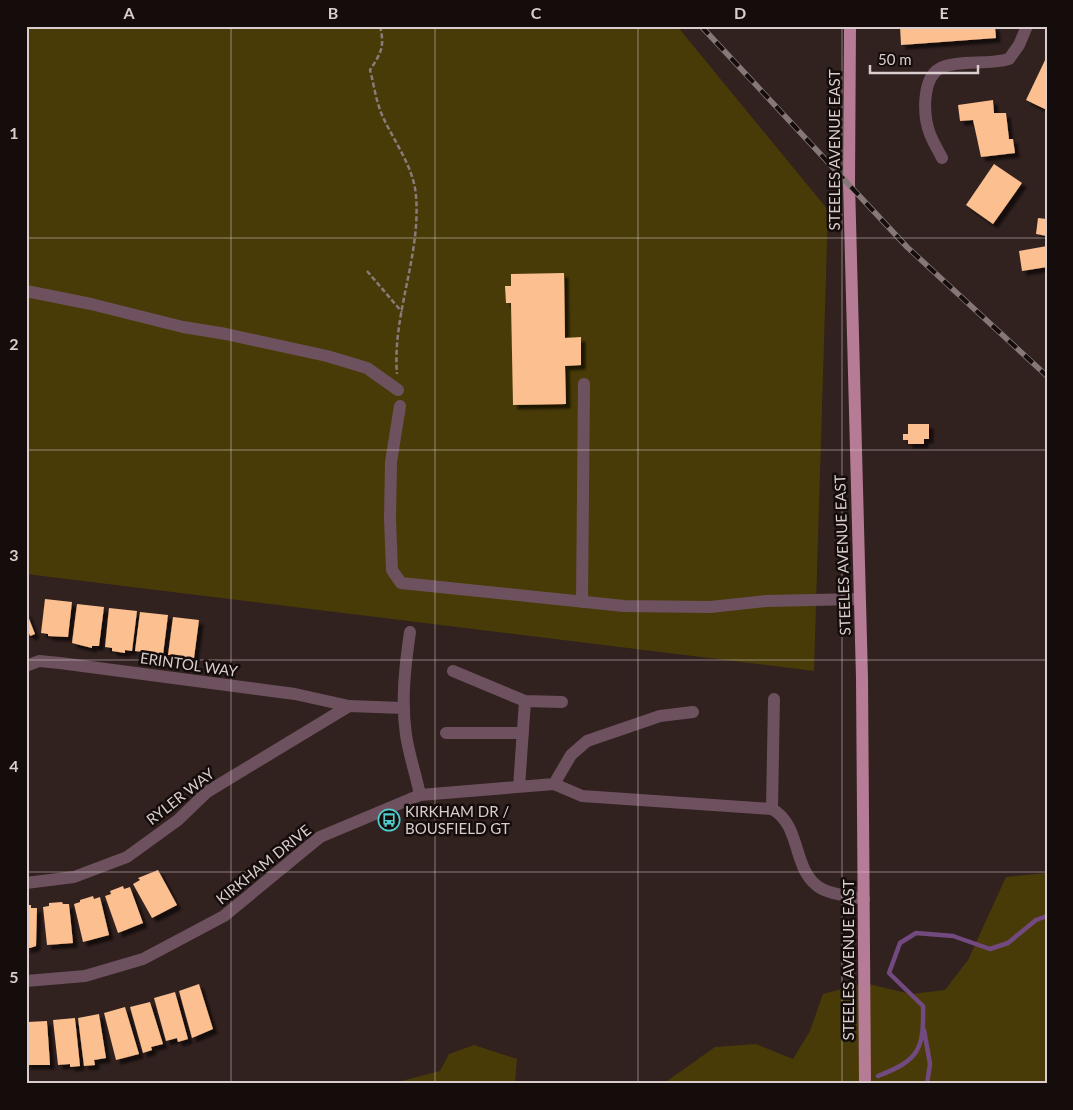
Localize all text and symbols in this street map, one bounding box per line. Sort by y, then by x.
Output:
text: A [122,3,135,22]
text: B [328,3,338,22]
text: C [531,3,542,22]
text: D [734,3,746,22]
text: E [939,3,949,22]
scale bar [870,42,978,74]
text: 50 m [878,50,912,68]
street label: STEELES AVENUE EAST [825,69,843,231]
text: 1 [9,123,19,142]
text: 2 [9,334,19,353]
street label: STEELES AVENUE EAST [830,474,854,636]
text: 3 [9,545,19,564]
street label: ERINTOL WAY [139,648,240,680]
text: 4 [9,756,19,775]
street label: RYLER WAY [143,764,218,828]
place label: KIRKHAM DR / BOUSFIELD GT [405,802,510,837]
bus stop icon: KIRKHAM DR / BOUSFIELD GT [377,808,401,832]
street label: KIRKHAM DRIVE [212,820,314,908]
street label: STEELES AVENUE EAST [839,879,857,1041]
text: 5 [9,967,19,986]

